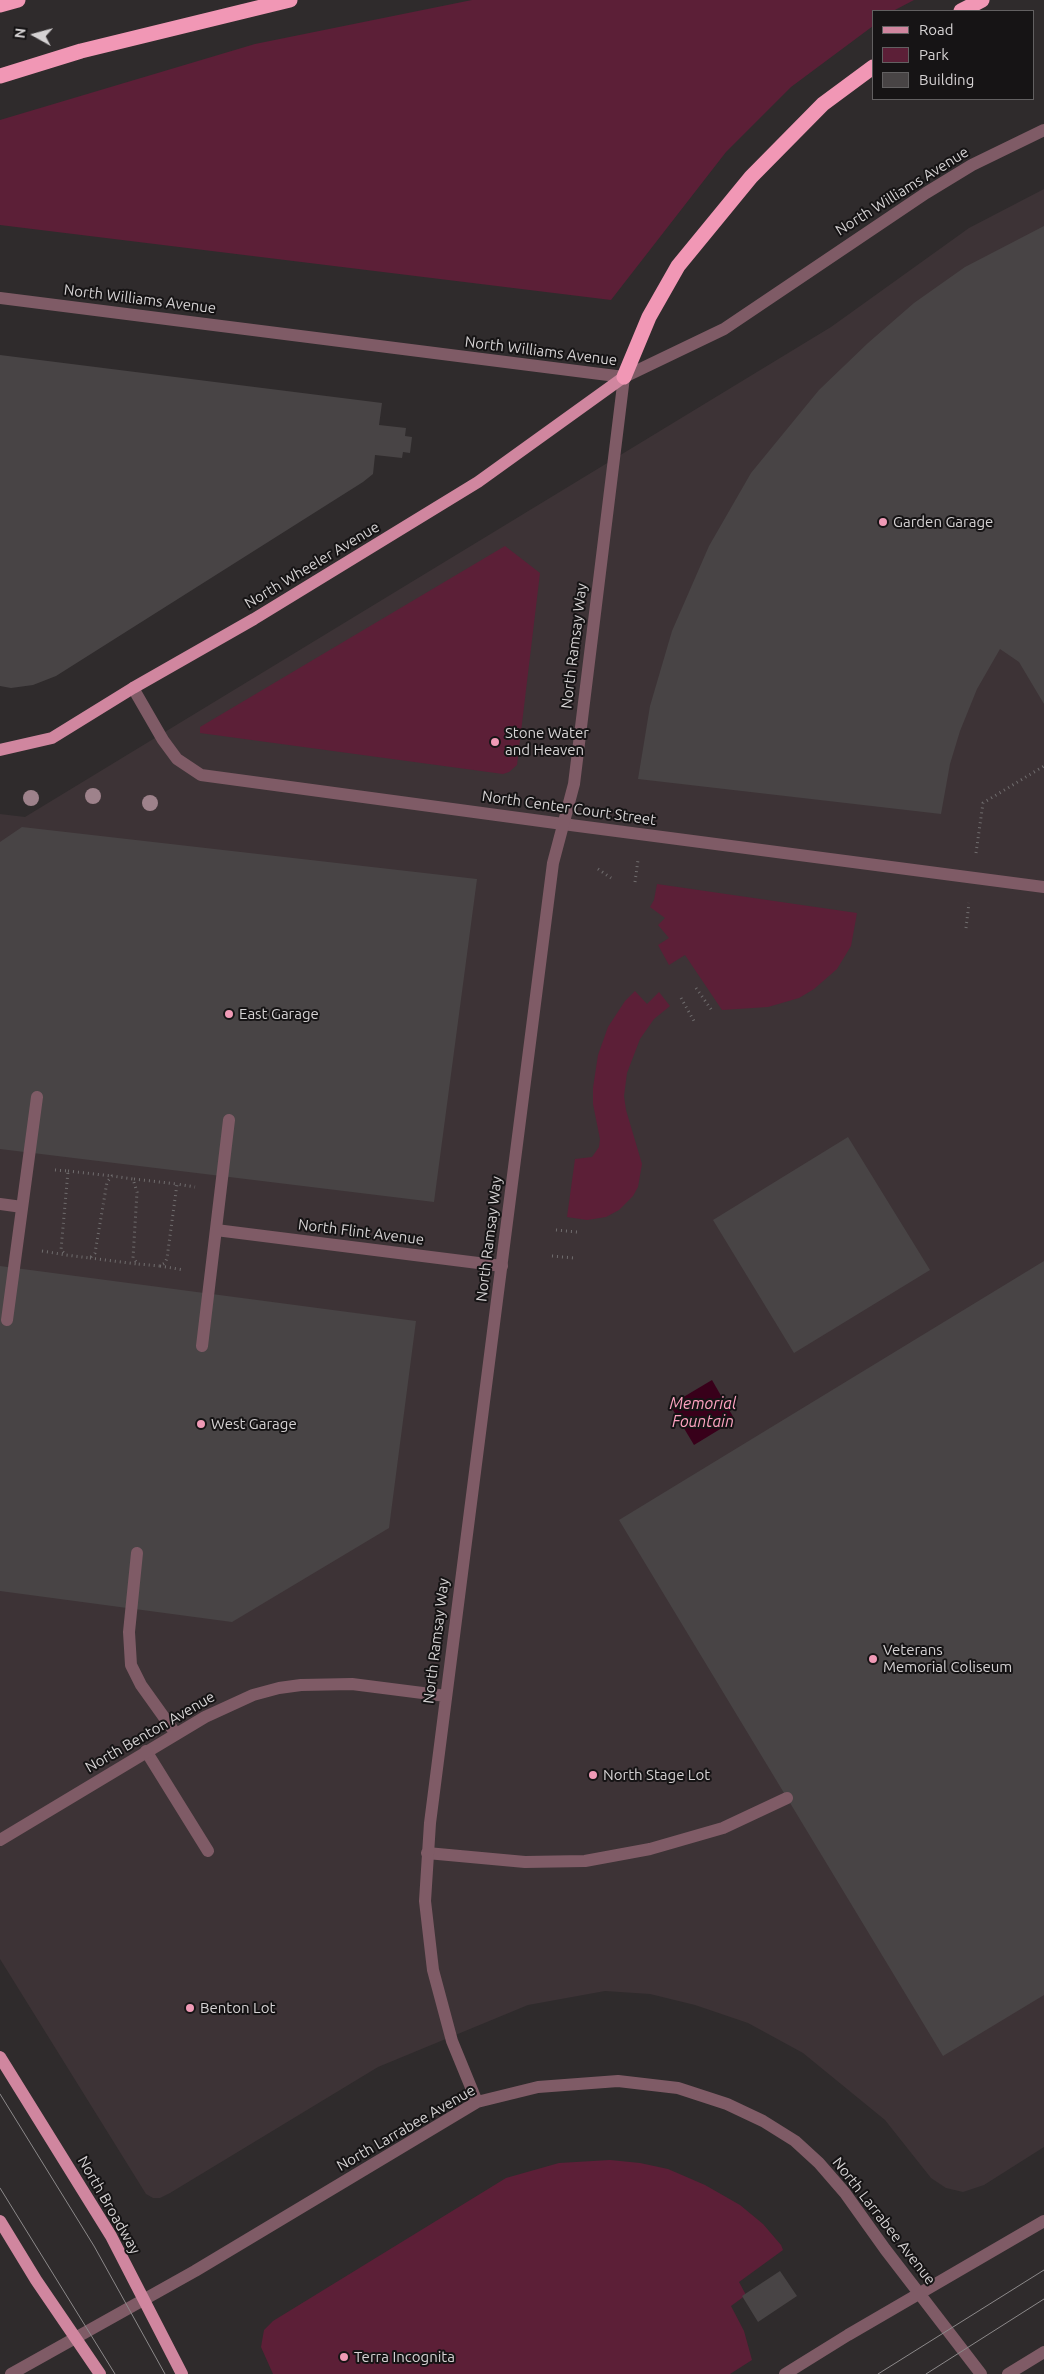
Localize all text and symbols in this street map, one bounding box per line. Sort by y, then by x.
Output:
north arrow [10,10,60,60]
legend [872,10,1034,100]
text: Road [919,21,954,38]
text: N [12,27,29,39]
text: Park [919,46,949,63]
text: Building [919,71,974,88]
street label: North Williams Avenue [832,143,972,239]
street label: North Williams Avenue [63,281,217,317]
street label: North Williams Avenue [464,333,618,369]
place label: Garden Garage [893,513,993,531]
marker: Garden Garage [877,516,889,528]
street label: North Wheeler Avenue [241,518,383,612]
street label: North Ramsay Way [557,582,591,710]
place label: Stone Water and Heaven [505,724,589,759]
marker: Stone Water and Heaven [489,736,501,748]
street label: North Center Court Street [481,787,657,829]
place label: East Garage [239,1005,319,1023]
marker: East Garage [223,1008,235,1020]
street label: North Ramsay Way [472,1175,506,1303]
street label: North Flint Avenue [297,1215,425,1249]
water label: Memorial Fountain [670,1394,736,1432]
place label: West Garage [211,1415,297,1433]
marker: West Garage [195,1418,207,1430]
street label: North Ramsay Way [419,1577,453,1705]
place label: Veterans Memorial Coliseum [883,1641,1012,1676]
marker: Veterans Memorial Coliseum [867,1653,879,1665]
street label: North Benton Avenue [82,1688,218,1776]
place label: North Stage Lot [603,1766,710,1784]
marker: North Stage Lot [587,1769,599,1781]
place label: Benton Lot [200,1999,275,2017]
marker: Benton Lot [184,2002,196,2014]
street label: North Larrabee Avenue [334,2081,478,2175]
street label: North Broadway [74,2153,144,2257]
street label: North Larrabee Avenue [829,2154,939,2288]
place label: Terra Incognita [354,2348,455,2366]
marker: Terra Incognita [338,2351,350,2363]

